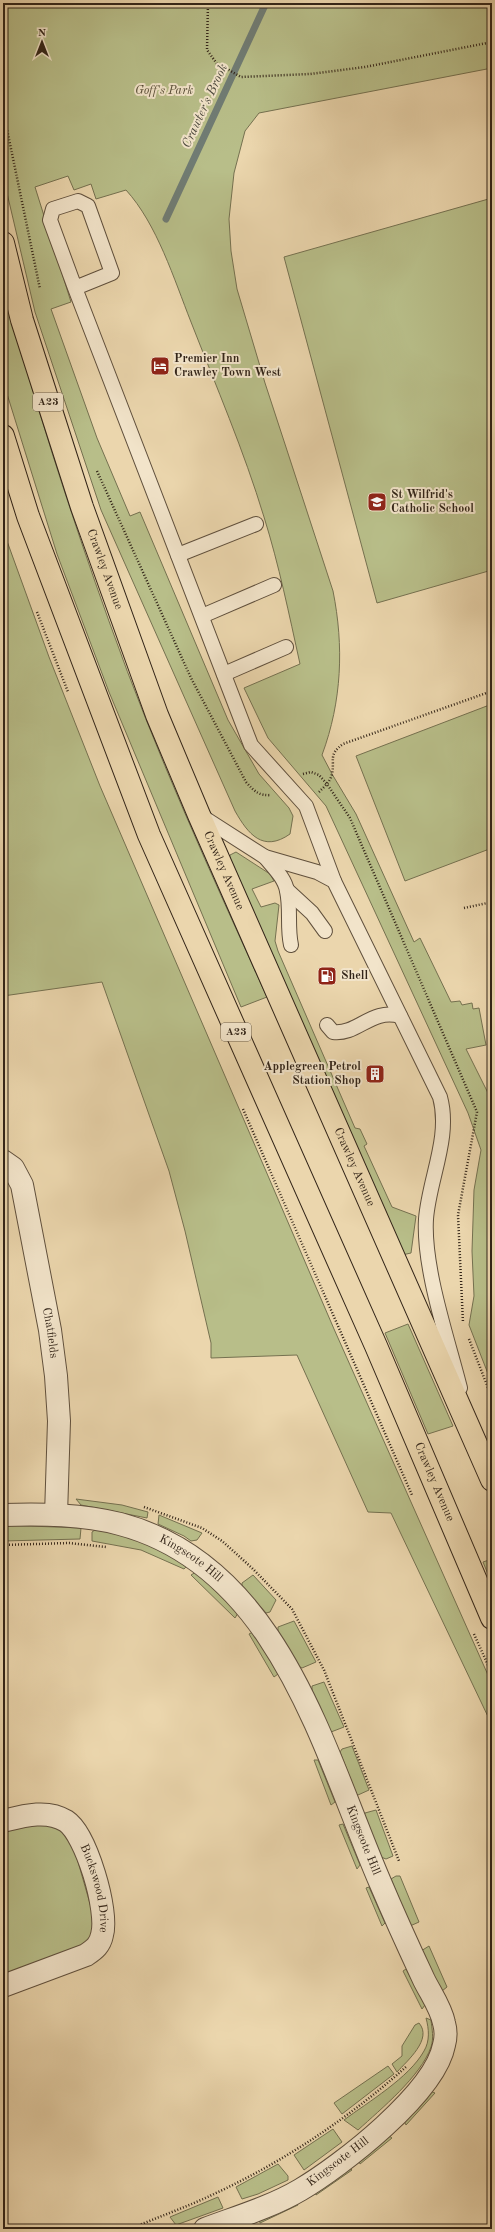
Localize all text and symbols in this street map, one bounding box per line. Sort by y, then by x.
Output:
north arrow [22,22,62,62]
text: N [38,28,47,39]
water label: Crawter's Brook [180,62,230,150]
park label: Goff's Park [135,85,193,97]
place label: Premier Inn Crawley Town West [174,353,282,379]
hotel icon: Premier Inn Crawley Town West [149,355,171,377]
road number: A23 [33,393,63,411]
place label: St Wilfrid's Catholic School [391,489,474,515]
school or university icon: St Wilfrid's Catholic School [366,491,388,513]
street label: Crawley Avenue [84,528,125,612]
street label: Crawley Avenue [201,829,246,912]
fuel station icon: Shell [316,965,338,987]
place label: Shell [341,970,369,982]
road number: A23 [221,1023,251,1041]
place label: Applegreen Petrol Station Shop [264,1061,361,1087]
building icon: Applegreen Petrol Station Shop [364,1063,386,1085]
street label: Crawley Avenue [332,1126,377,1209]
street label: Chatfields [40,1306,60,1359]
street label: Crawley Avenue [412,1441,456,1524]
street label: Kingscote Hill [157,1533,225,1584]
street label: Kingscote Hill [344,1804,382,1877]
street label: Buckswood Drive [78,1842,109,1934]
street label: Kingscote Hill [305,2135,371,2189]

